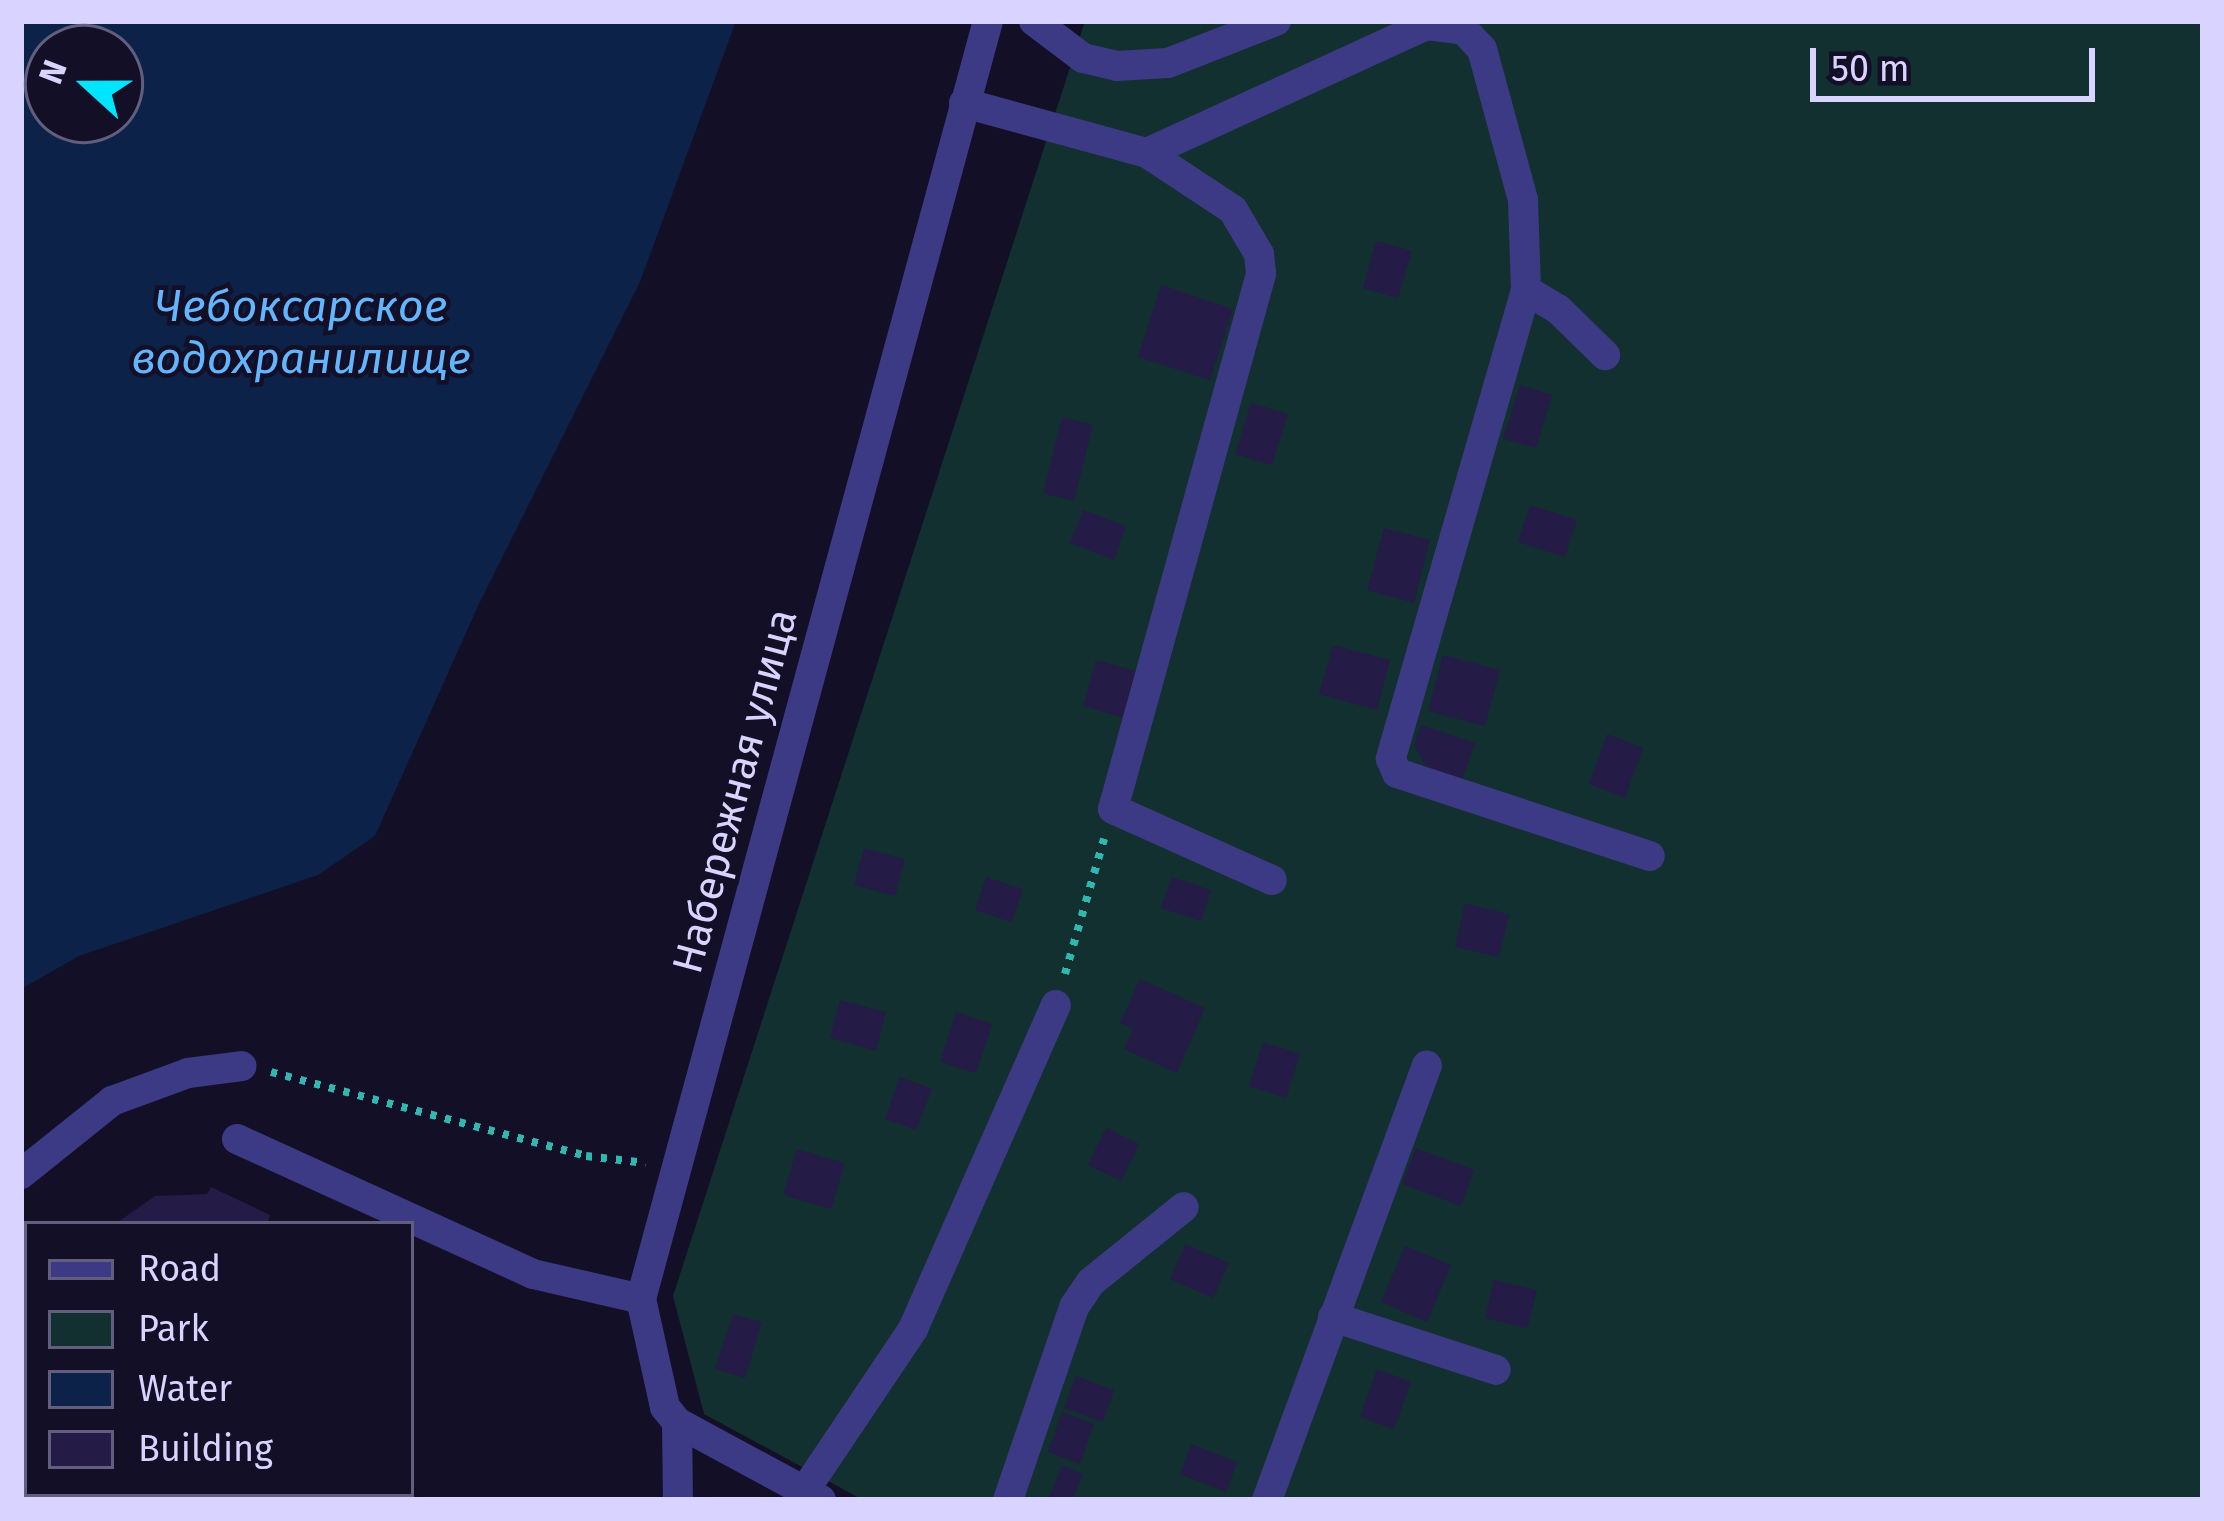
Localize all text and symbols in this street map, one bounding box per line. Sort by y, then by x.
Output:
north arrow [24,24,144,144]
scale bar [1816,24,2101,98]
text: 50 m [1831,47,1910,91]
text: N [31,55,76,90]
water label: Чебоксарское водохранилище [131,280,471,386]
street label: Набережная улица [662,603,808,979]
legend [24,1221,414,1497]
text: Road [138,1247,221,1291]
text: Park [138,1307,209,1351]
text: Water [138,1367,232,1411]
text: Building [138,1427,273,1471]

